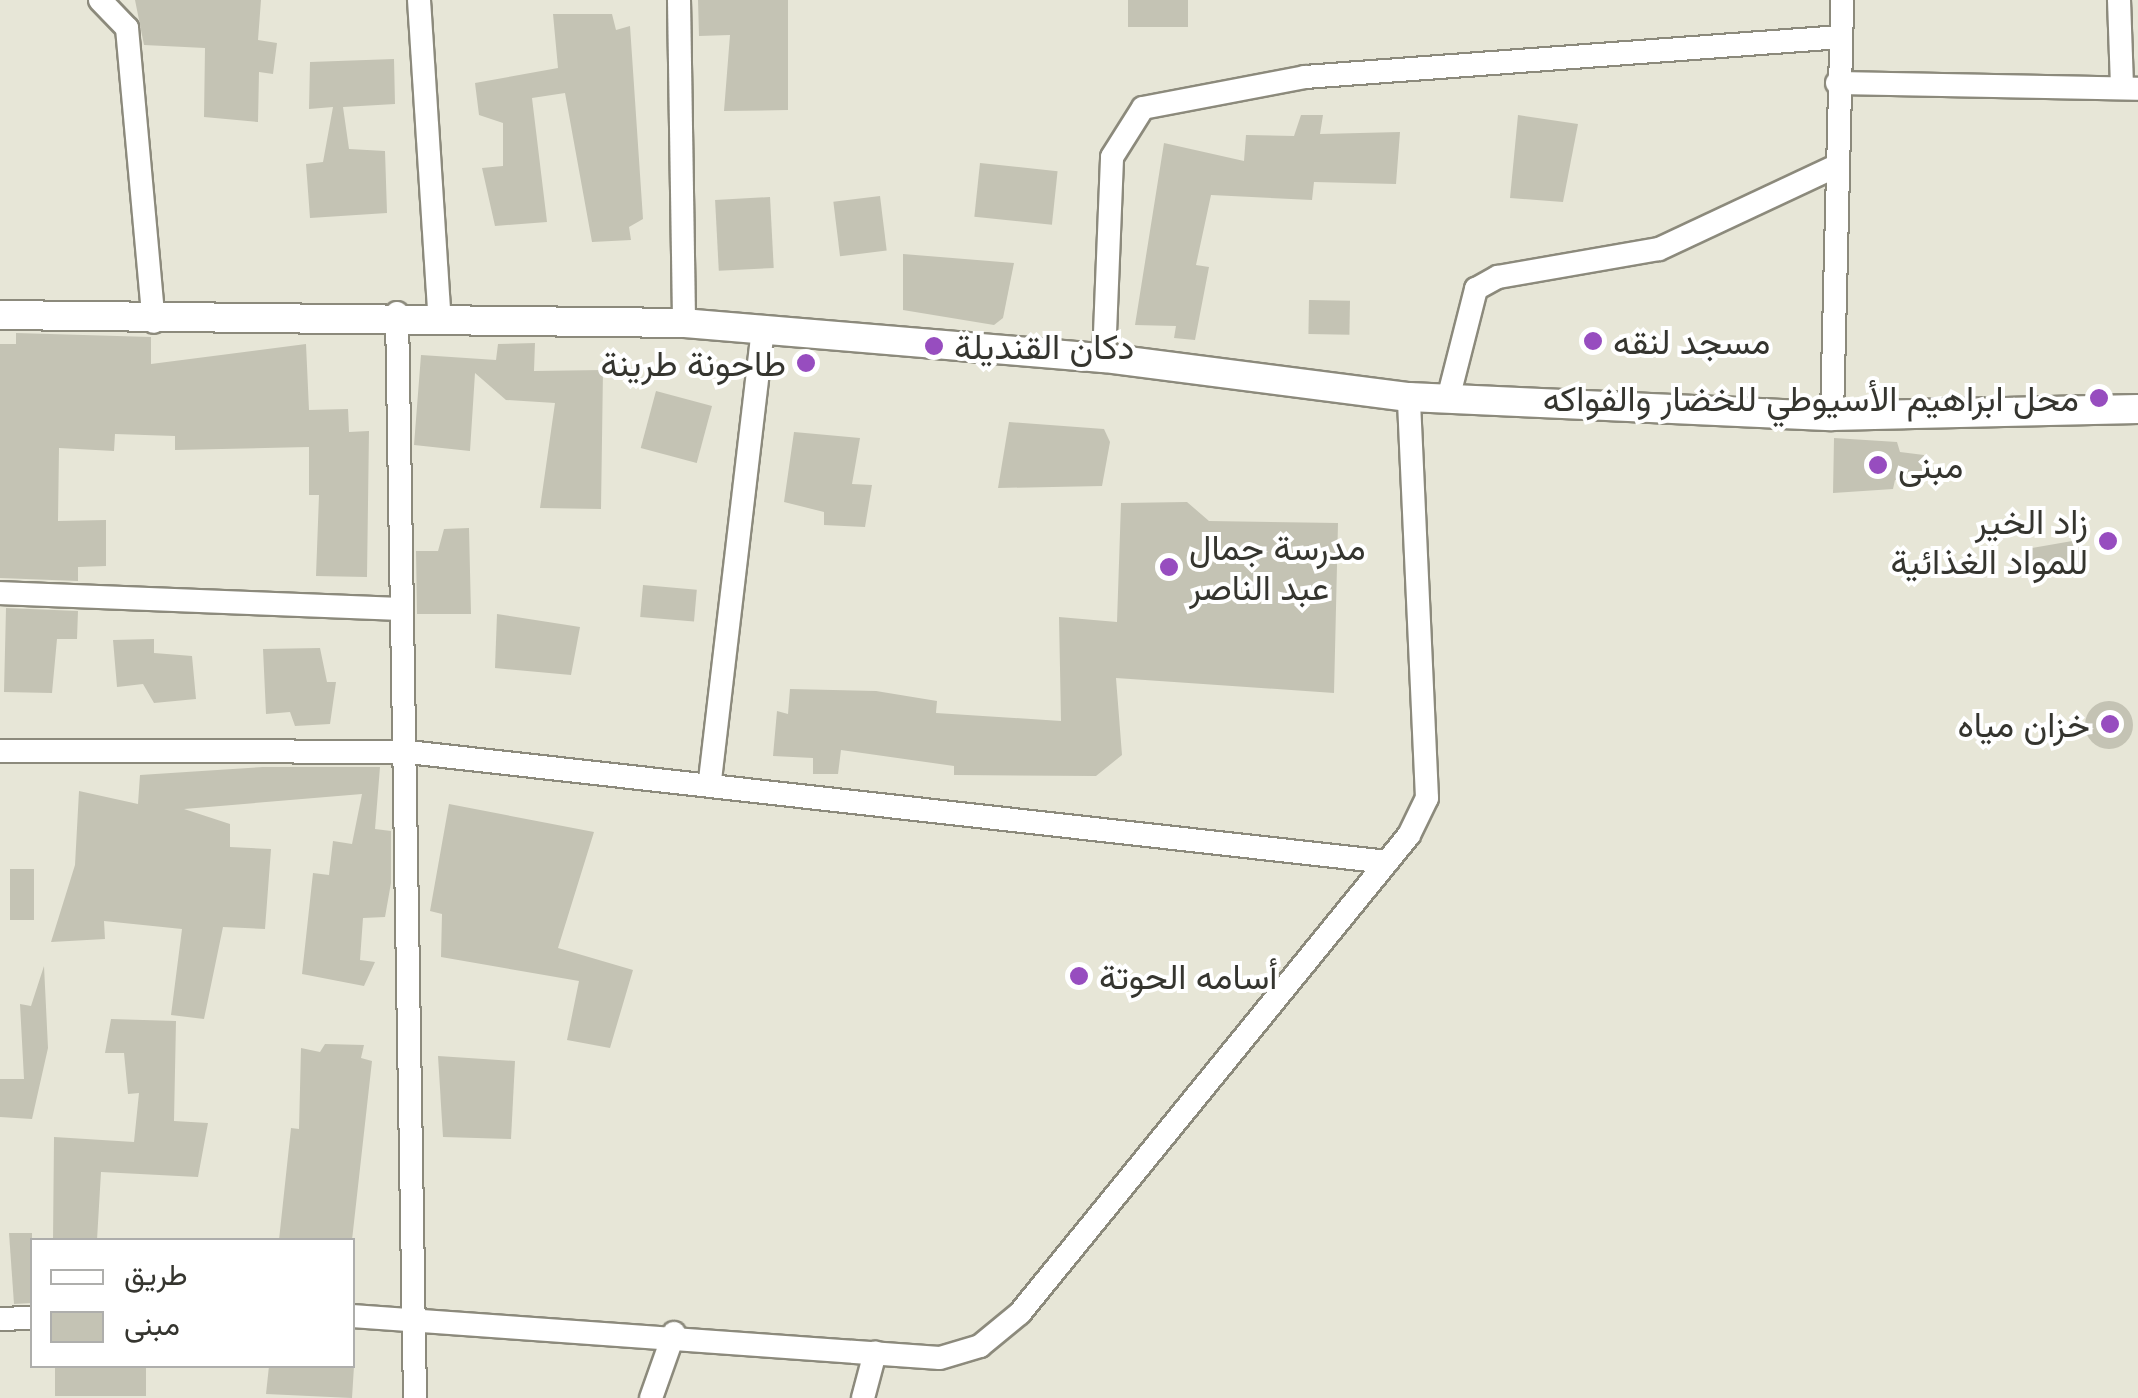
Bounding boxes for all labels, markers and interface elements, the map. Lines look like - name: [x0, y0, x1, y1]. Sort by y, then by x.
- place label: مسجد لنقه: [1613, 320, 1770, 362]
- place label: دكان القنديلة: [954, 325, 1134, 367]
- marker: مسجد لنقه: [1582, 330, 1604, 352]
- marker: دكان القنديلة: [923, 335, 945, 357]
- place label: طاحونة طرينة: [600, 342, 786, 384]
- marker: طاحونة طرينة: [795, 352, 817, 374]
- place label: محل ابراهيم الأسيوطي للخضار والفواكه: [1543, 377, 2079, 419]
- marker: محل ابراهيم الأسيوطي للخضار والفواكه: [2088, 387, 2110, 409]
- place label: مبنى: [1898, 444, 1963, 486]
- marker: مبنى: [1867, 454, 1889, 476]
- place label: زاد الخير للمواد الغذائية: [1890, 500, 2088, 582]
- place label: مدرسة جمال عبد الناصر: [1189, 526, 1366, 608]
- marker: زاد الخير للمواد الغذائية: [2097, 530, 2119, 552]
- marker: مدرسة جمال عبد الناصر: [1158, 556, 1180, 578]
- place label: خزان مياه: [1957, 703, 2090, 745]
- marker: خزان مياه: [2099, 713, 2121, 735]
- place label: أسامه الحوتة: [1099, 955, 1277, 997]
- marker: أسامه الحوتة: [1068, 965, 1090, 987]
- legend: [30, 1238, 355, 1368]
- text: طريق: [124, 1254, 188, 1293]
- text: مبنى: [124, 1304, 180, 1343]

